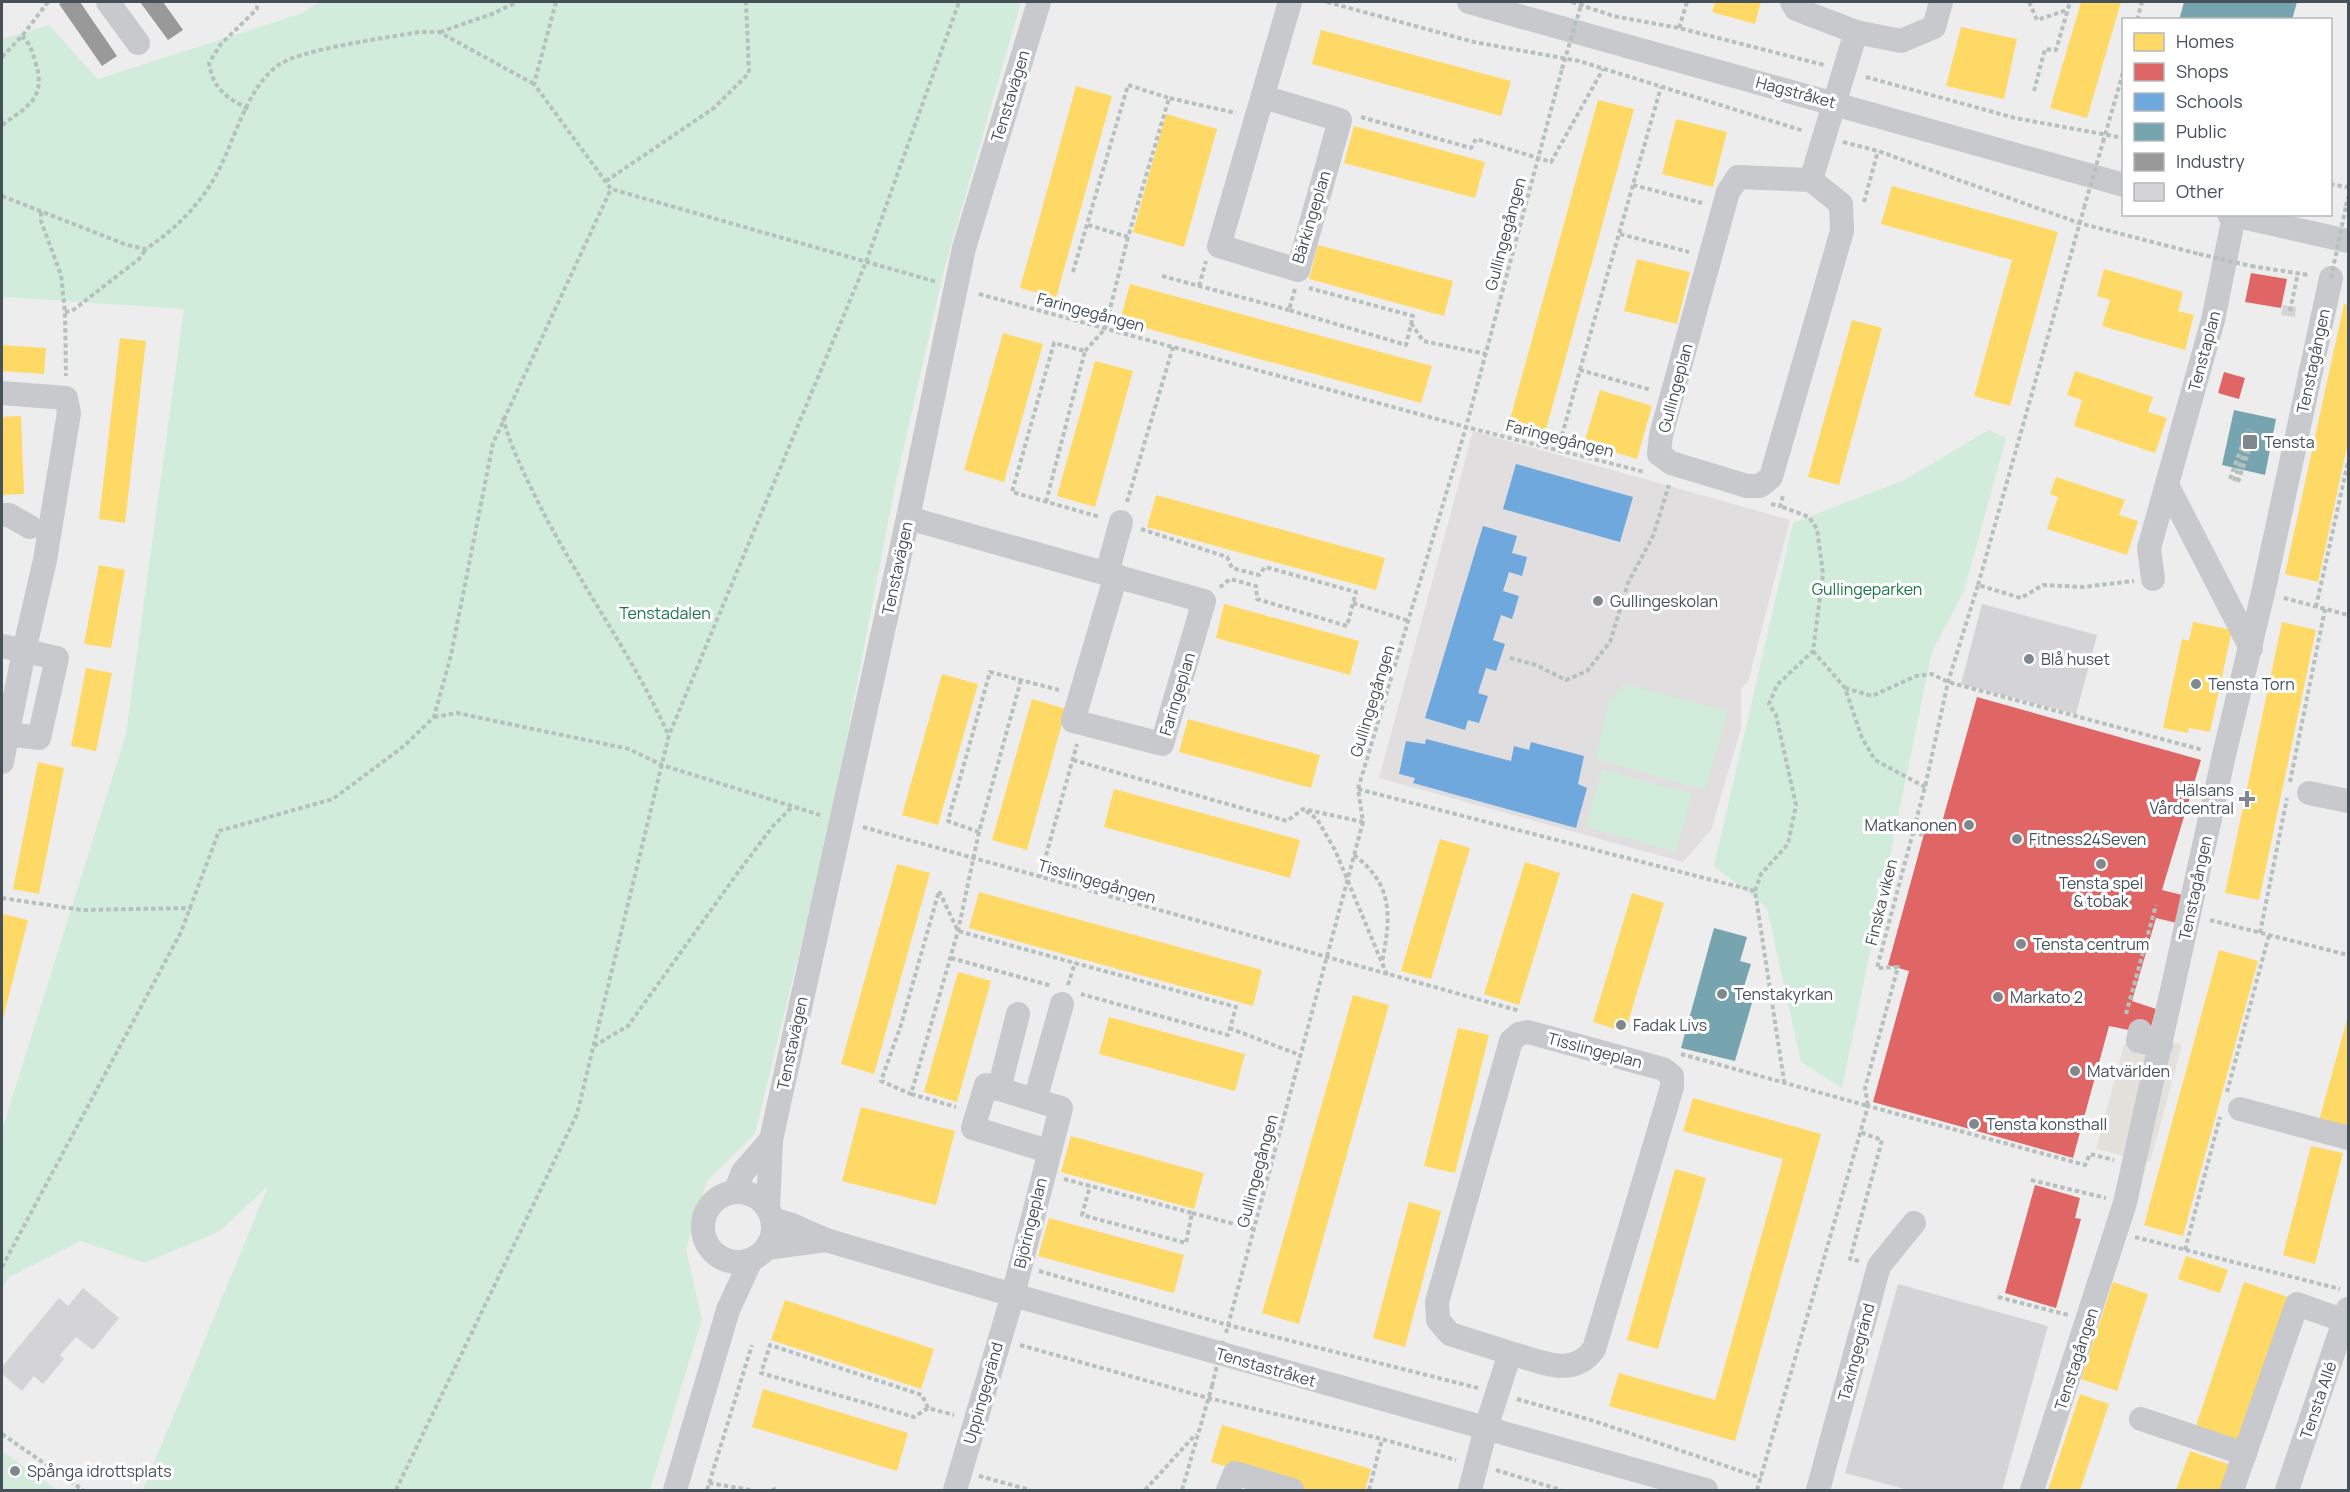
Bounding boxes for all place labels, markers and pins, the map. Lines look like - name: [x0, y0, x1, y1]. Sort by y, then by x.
- place label: Tensta: [2264, 431, 2315, 453]
- marker: Tensta: [2241, 433, 2259, 451]
- place label: Gullingeskolan: [1610, 590, 1718, 612]
- marker: Gullingeskolan: [1591, 594, 1605, 608]
- place label: Blå huset: [2041, 648, 2110, 670]
- marker: Blå huset: [2022, 652, 2036, 666]
- place label: Tensta Torn: [2208, 673, 2295, 695]
- marker: Tensta Torn: [2189, 677, 2203, 691]
- place label: Hälsans Vårdcentral: [2149, 779, 2234, 819]
- marker: Hälsans Vårdcentral: [2238, 790, 2256, 808]
- place label: Matkanonen: [1864, 814, 1957, 836]
- marker: Matkanonen: [1962, 818, 1976, 832]
- place label: Fitness24Seven: [2029, 828, 2146, 850]
- marker: Fitness24Seven: [2010, 832, 2024, 846]
- marker: Tensta spel & tobak: [2094, 857, 2108, 871]
- place label: Tensta spel & tobak: [2059, 872, 2143, 912]
- place label: Tensta centrum: [2033, 933, 2149, 955]
- marker: Tensta centrum: [2014, 937, 2028, 951]
- place label: Tenstakyrkan: [1734, 983, 1833, 1005]
- place label: Markato 2: [2010, 986, 2083, 1008]
- marker: Tenstakyrkan: [1715, 987, 1729, 1001]
- marker: Markato 2: [1991, 990, 2005, 1004]
- place label: Fadak Livs: [1633, 1014, 1707, 1036]
- marker: Fadak Livs: [1614, 1018, 1628, 1032]
- place label: Matvärlden: [2087, 1060, 2170, 1082]
- marker: Matvärlden: [2068, 1064, 2082, 1078]
- place label: Tensta konsthall: [1986, 1113, 2107, 1135]
- marker: Tensta konsthall: [1967, 1117, 1981, 1131]
- place label: Spånga idrottsplats: [27, 1460, 172, 1482]
- marker: Spånga idrottsplats: [8, 1464, 22, 1478]

